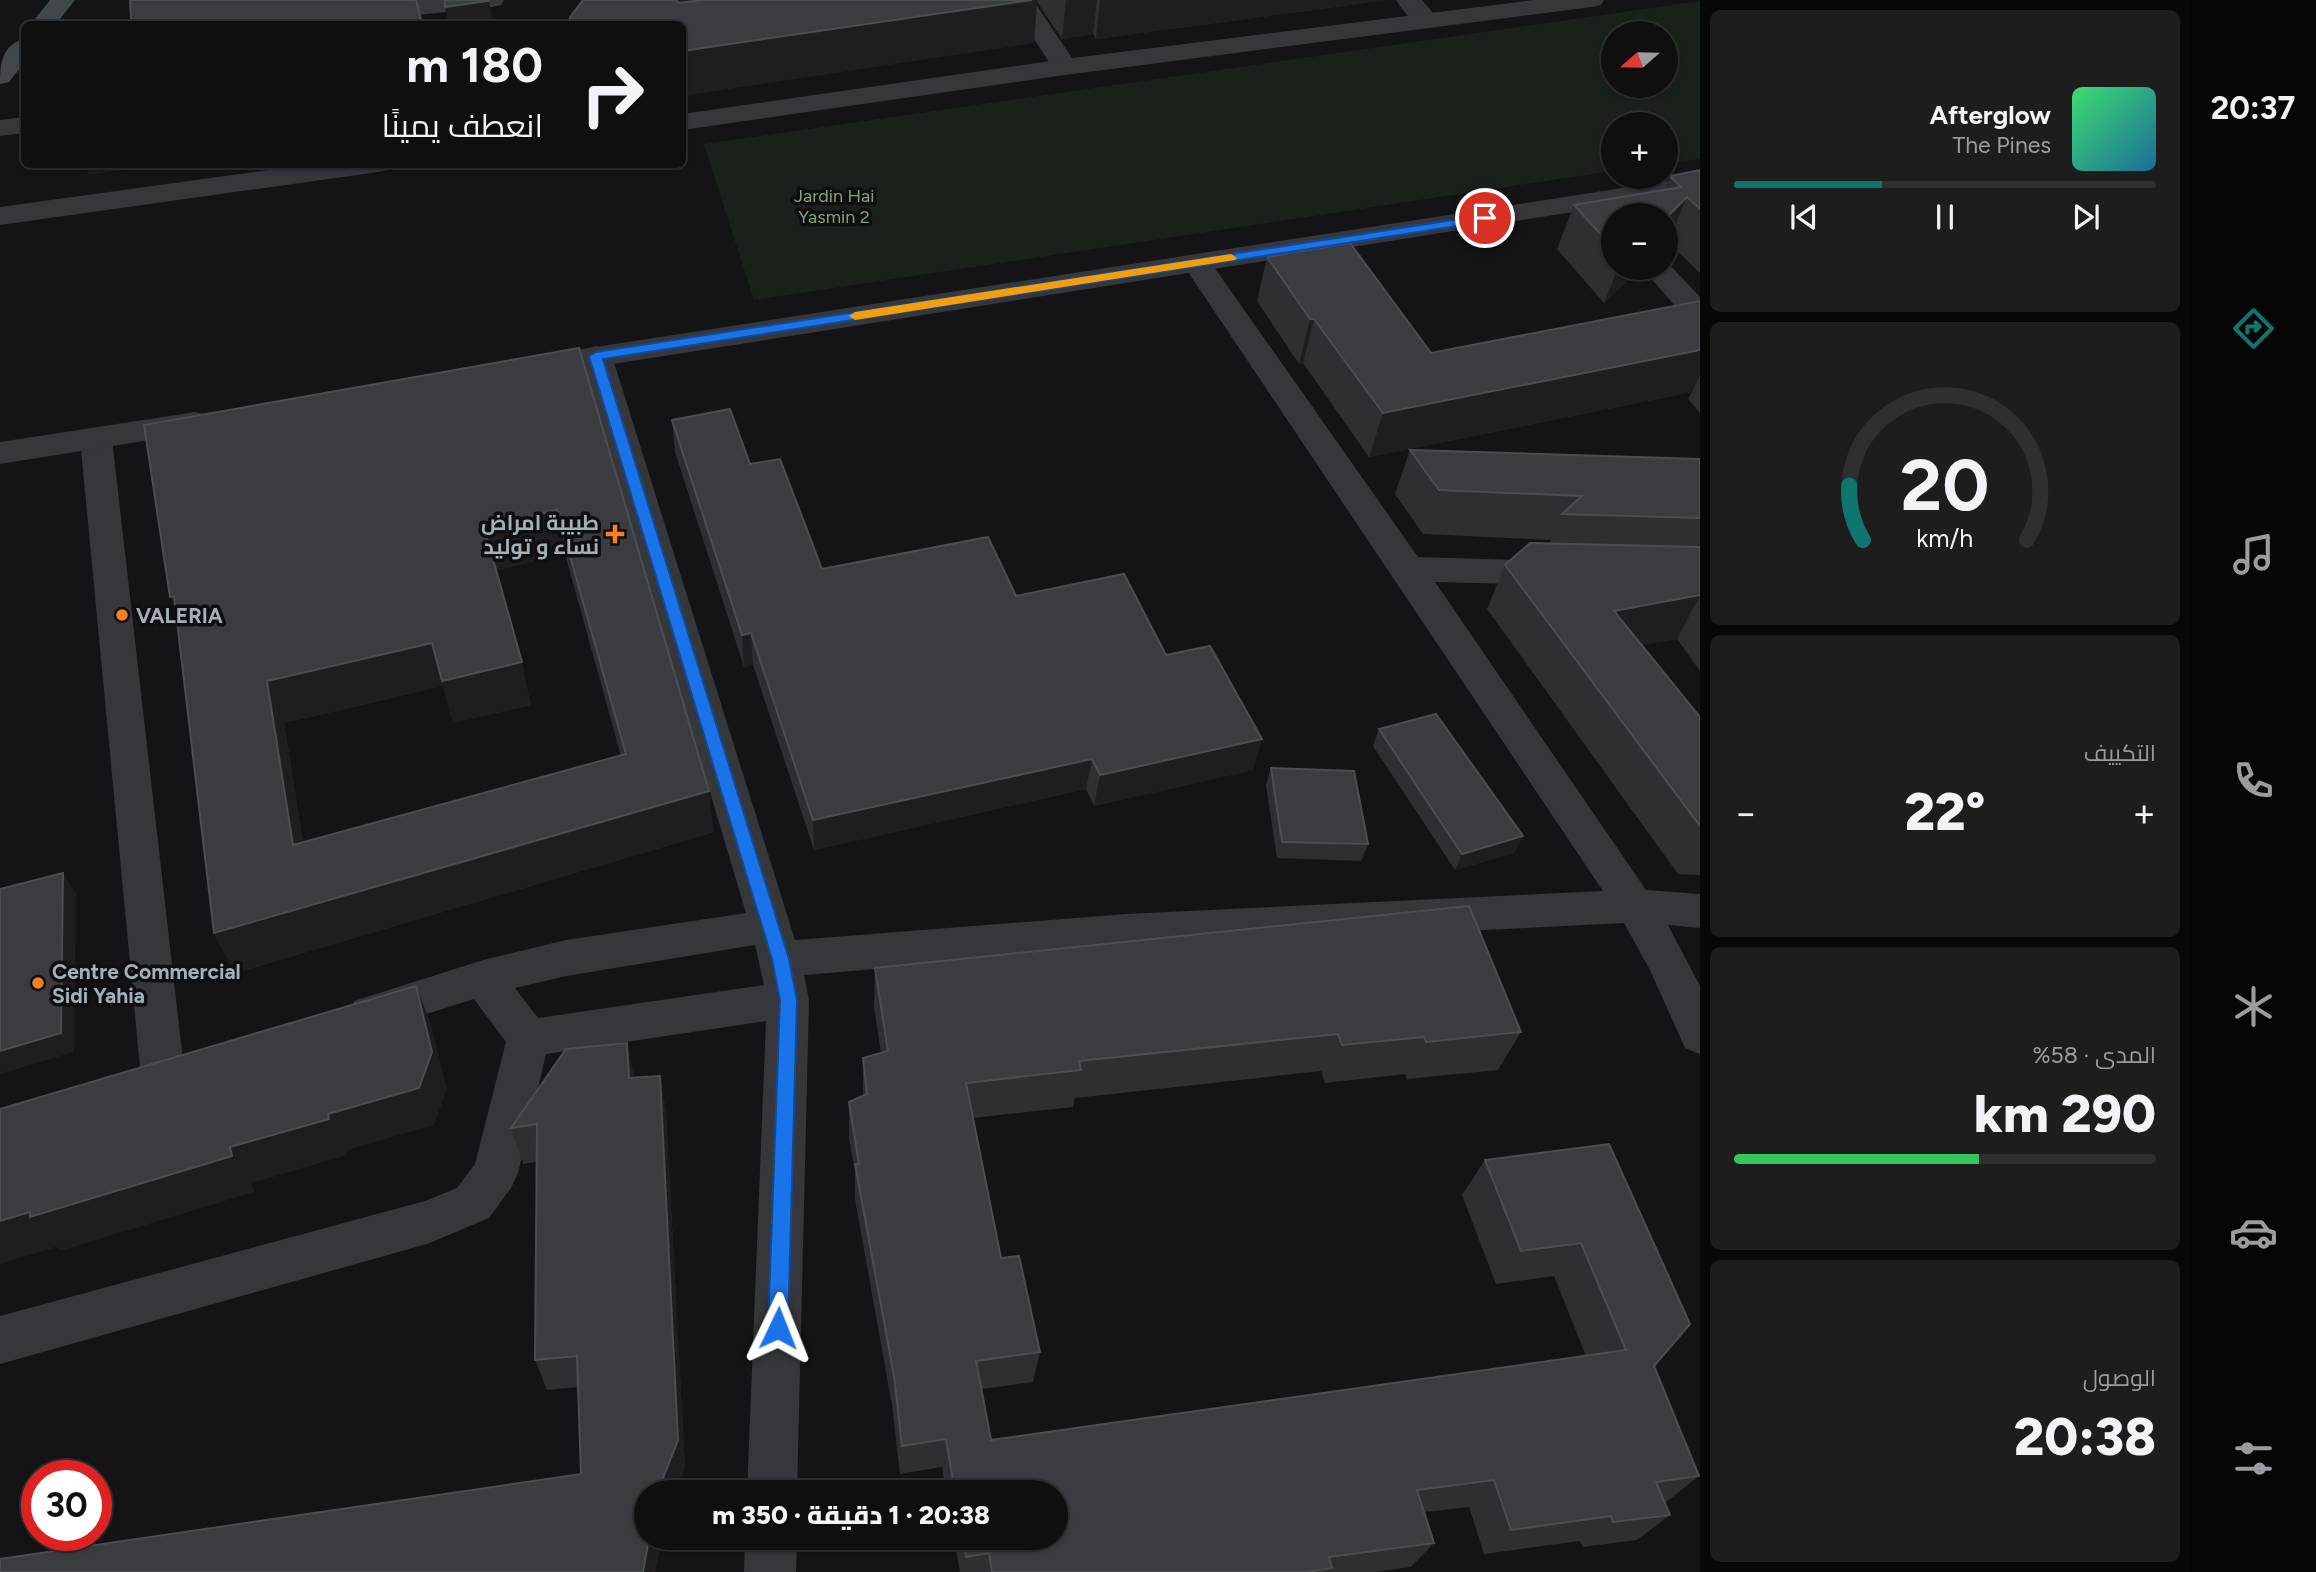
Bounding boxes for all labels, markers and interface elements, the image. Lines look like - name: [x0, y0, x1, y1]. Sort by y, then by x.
- north arrow: [1601, 21, 1678, 98]
- map controls: [1601, 21, 1678, 280]
- text: 180 m: [406, 35, 543, 94]
- icon: right: [567, 49, 658, 140]
- text: 20:37: [2211, 89, 2295, 127]
- text: Afterglow: [1929, 99, 2051, 131]
- text: انعطف يمينًا: [381, 107, 543, 145]
- button: +: [1601, 112, 1678, 189]
- text: The Pines: [1952, 131, 2051, 159]
- park label: Jardin Hai Yasmin 2: [794, 185, 874, 228]
- pin: [1455, 188, 1515, 248]
- icon: previous: [1785, 198, 1823, 236]
- icon: pause: [1926, 198, 1964, 236]
- icon: next: [2067, 198, 2105, 236]
- icon: arrive: [1466, 199, 1504, 237]
- button: −: [1601, 203, 1678, 280]
- icon: directions: [2229, 304, 2278, 353]
- text: 20: [1900, 441, 1990, 528]
- place label: طبيبة امراض نساء و توليد: [481, 510, 599, 560]
- text: km/h: [1916, 522, 1974, 552]
- marker: طبيبة امراض نساء و توليد: [605, 524, 625, 544]
- icon: music: [2229, 530, 2278, 579]
- place label: VALERIA: [136, 603, 223, 628]
- marker: VALERIA: [114, 607, 130, 623]
- text: التكييف: [2084, 739, 2156, 767]
- icon: phone: [2229, 756, 2278, 805]
- text: 22°: [1904, 781, 1986, 843]
- text: −: [1734, 790, 1758, 836]
- text: +: [2132, 790, 2156, 836]
- place label: Centre Commercial Sidi Yahia: [52, 959, 241, 1008]
- marker: Centre Commercial Sidi Yahia: [30, 975, 46, 991]
- icon: climate: [2229, 982, 2278, 1031]
- text: المدى · 58%: [2032, 1041, 2156, 1069]
- text: 290 km: [1974, 1083, 2156, 1145]
- icon: car: [2229, 1208, 2278, 1257]
- position arrow: [741, 1291, 815, 1365]
- text: الوصول: [2083, 1364, 2156, 1392]
- text: 20:38: [2014, 1406, 2156, 1468]
- icon: filters: [2229, 1434, 2278, 1483]
- speed limit sign: 30: [21, 1460, 112, 1551]
- text: 20:38 · 1 دقيقة · 350 m: [712, 1499, 990, 1531]

